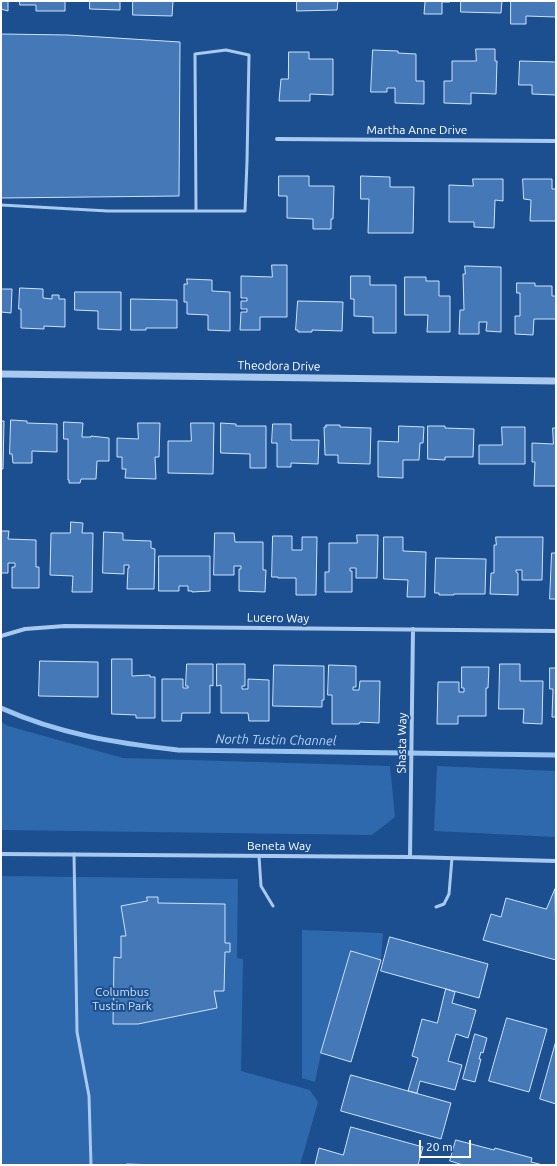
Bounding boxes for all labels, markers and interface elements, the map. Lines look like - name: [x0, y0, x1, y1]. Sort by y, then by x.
- street label: Martha Anne Drive: [367, 123, 467, 137]
- street label: Theodora Drive: [237, 358, 321, 374]
- street label: Lucero Way: [247, 610, 309, 626]
- street label: Shasta Way: [394, 712, 410, 774]
- water label: North Tustin Channel: [215, 731, 337, 749]
- street label: Beneta Way: [247, 839, 311, 853]
- park label: Columbus Tustin Park: [92, 985, 152, 1013]
- scale bar: [421, 1132, 473, 1158]
- text: 20 m: [426, 1140, 453, 1153]

